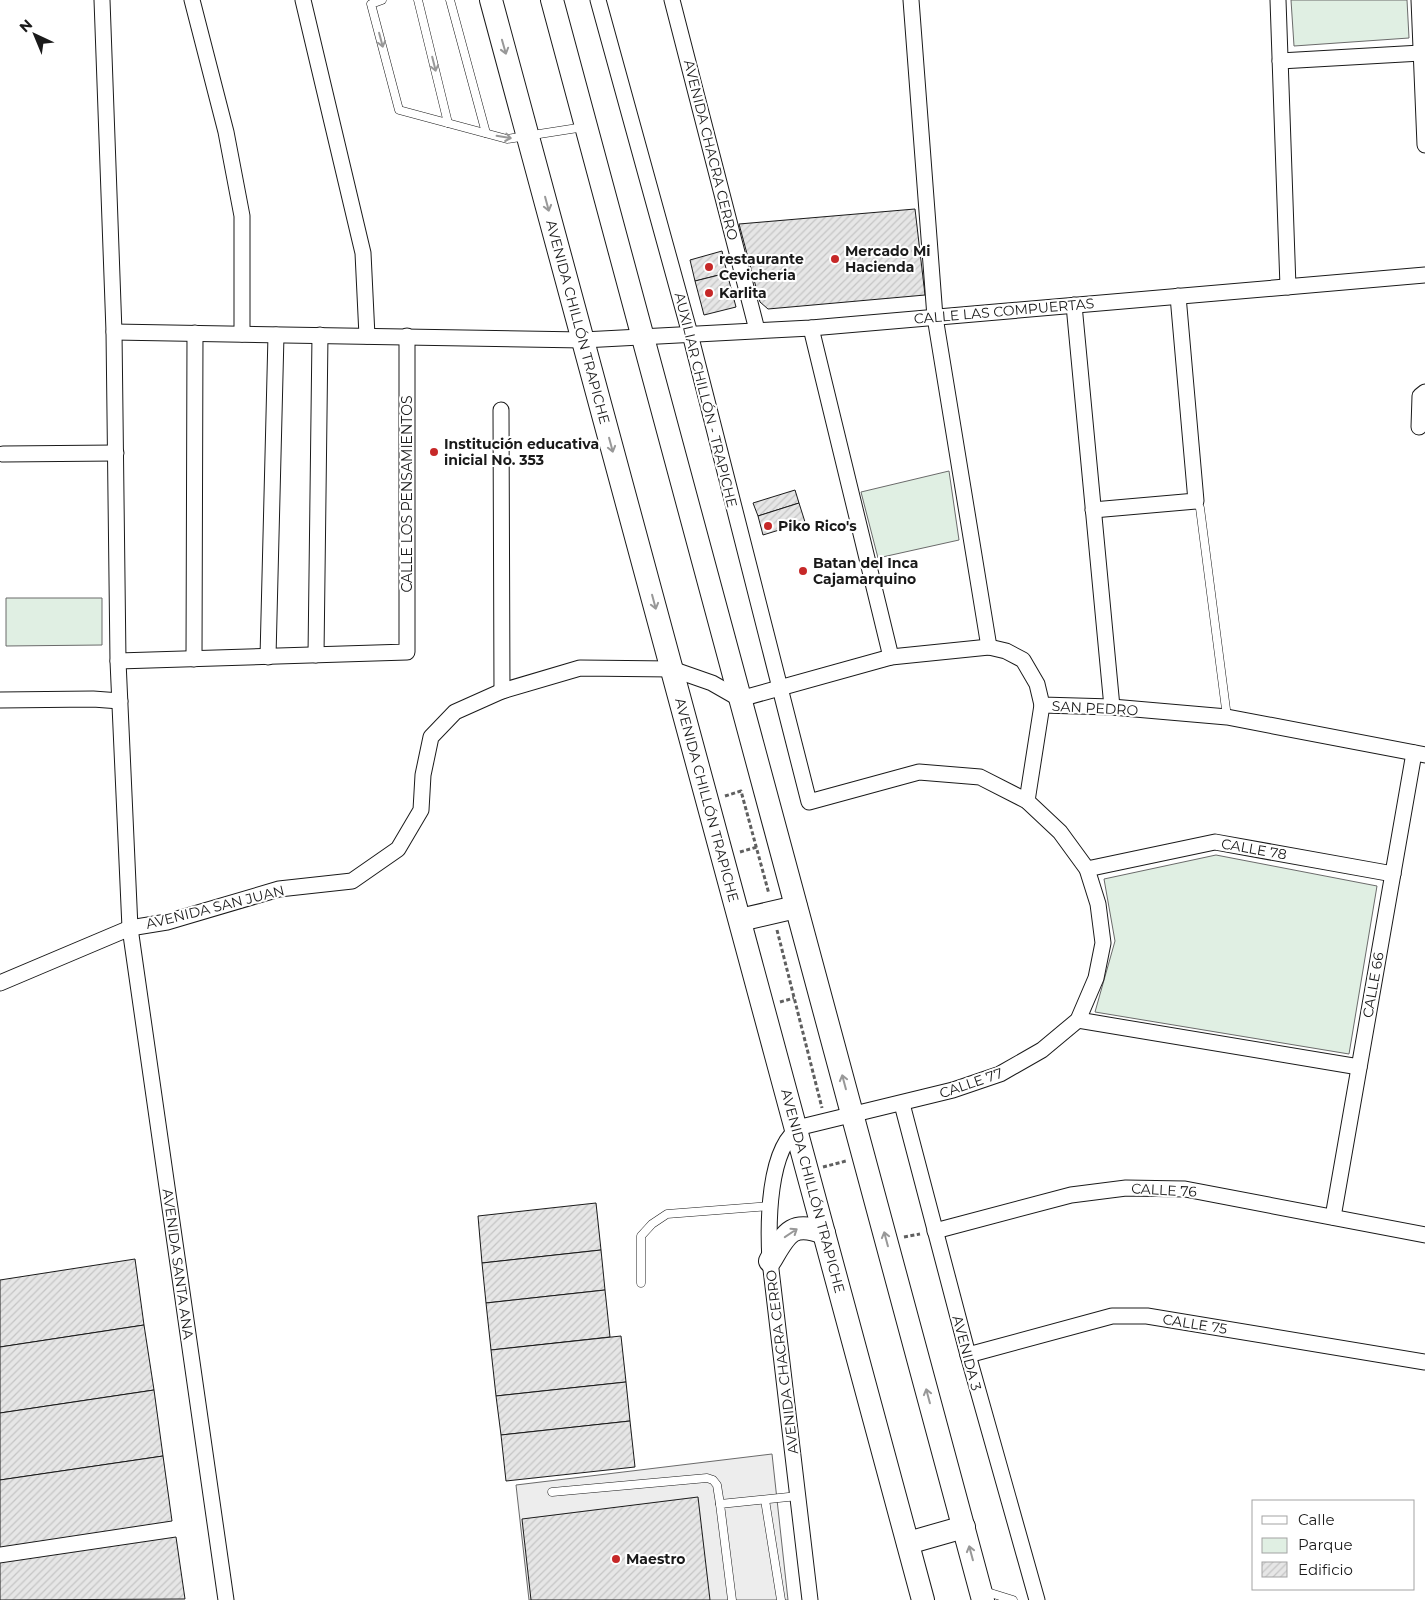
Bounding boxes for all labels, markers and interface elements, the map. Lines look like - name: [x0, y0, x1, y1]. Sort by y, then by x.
- north arrow: [10, 10, 60, 60]
- text: N: [16, 15, 36, 36]
- one-way arrow: [377, 32, 386, 48]
- one-way arrow: [499, 39, 509, 55]
- one-way arrow: [430, 56, 439, 72]
- street label: AVENIDA CHACRA CERRO: [680, 58, 742, 242]
- one-way arrow: [495, 132, 511, 142]
- one-way arrow: [543, 195, 552, 211]
- street label: AVENIDA CHILLÓN TRAPICHE: [542, 218, 614, 426]
- place label: Mercado Mi Hacienda: [845, 242, 931, 276]
- place label: restaurante Cevicheria: [719, 250, 804, 284]
- marker: Mercado Mi Hacienda: [829, 253, 841, 265]
- marker: restaurante Cevicheria: [703, 261, 715, 273]
- place label: Karlita: [719, 284, 767, 302]
- marker: Karlita: [703, 287, 715, 299]
- street label: AUXILIAR CHILLÓN - TRAPICHE: [671, 291, 741, 509]
- street label: CALLE LAS COMPUERTAS: [913, 294, 1095, 328]
- street label: CALLE LOS PENSAMIENTOS: [398, 395, 416, 593]
- place label: Institución educativa inicial No. 353: [444, 435, 599, 469]
- one-way arrow: [607, 437, 617, 453]
- marker: Institución educativa inicial No. 353: [428, 446, 440, 458]
- place label: Piko Rico's: [778, 517, 857, 535]
- marker: Piko Rico's: [762, 520, 774, 532]
- place label: Batan del Inca Cajamarquino: [813, 554, 918, 588]
- marker: Batan del Inca Cajamarquino: [797, 565, 809, 577]
- one-way arrow: [649, 594, 659, 610]
- street label: AVENIDA CHILLÓN TRAPICHE: [671, 696, 743, 904]
- street label: SAN PEDRO: [1051, 697, 1139, 719]
- street label: CALLE 78: [1220, 834, 1288, 864]
- street label: AVENIDA SAN JUAN: [144, 881, 286, 933]
- street label: CALLE 66: [1358, 950, 1388, 1019]
- street label: CALLE 77: [937, 1064, 1005, 1102]
- one-way arrow: [839, 1075, 848, 1091]
- street label: AVENIDA CHILLÓN TRAPICHE: [777, 1087, 849, 1295]
- street label: CALLE 76: [1131, 1179, 1198, 1201]
- street label: AVENIDA SANTA ANA: [159, 1188, 198, 1341]
- one-way arrow: [784, 1227, 798, 1238]
- one-way arrow: [881, 1232, 890, 1248]
- street label: AVENIDA CHACRA CERRO: [762, 1269, 802, 1455]
- street label: CALLE 75: [1161, 1310, 1229, 1338]
- street label: AVENIDA 3: [948, 1313, 986, 1393]
- one-way arrow: [923, 1388, 933, 1404]
- legend: [1252, 1500, 1415, 1590]
- text: Calle: [1298, 1510, 1335, 1529]
- text: Parque: [1298, 1535, 1353, 1554]
- one-way arrow: [965, 1545, 975, 1561]
- place label: Maestro: [626, 1550, 686, 1568]
- marker: Maestro: [610, 1553, 622, 1565]
- text: Edificio: [1298, 1560, 1353, 1579]

